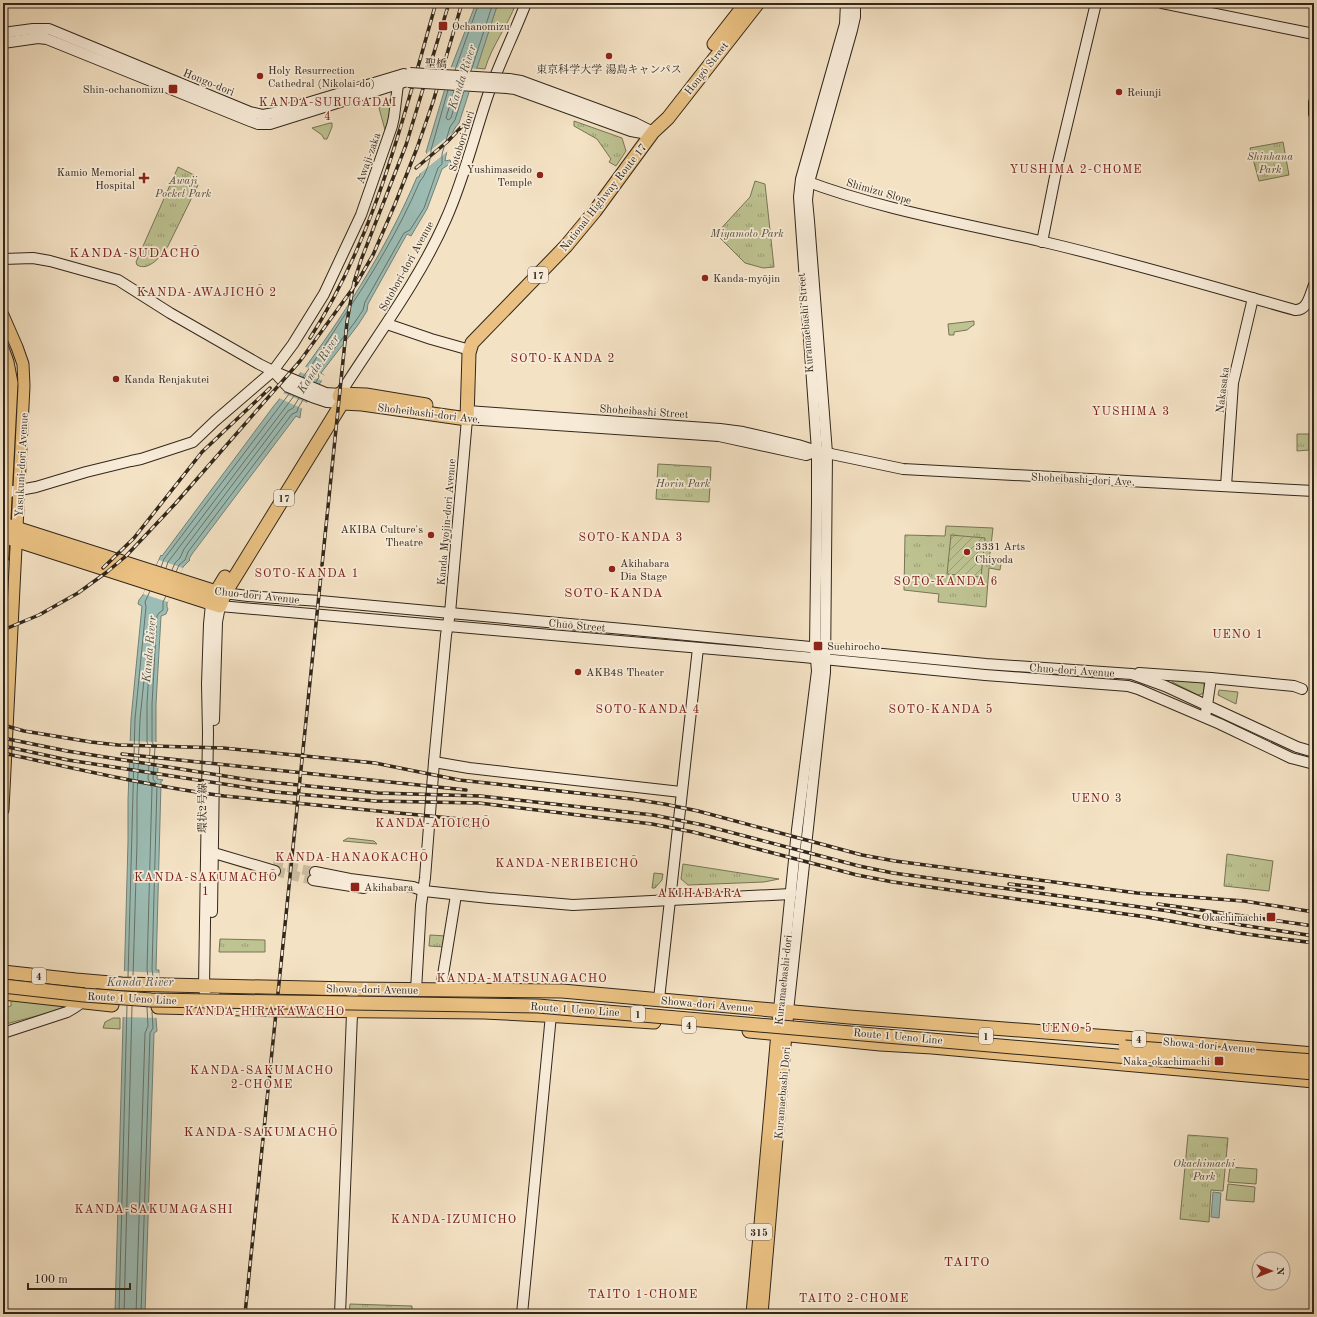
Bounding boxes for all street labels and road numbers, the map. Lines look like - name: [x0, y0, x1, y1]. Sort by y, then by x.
- street label: Hongō Street: [683, 40, 731, 97]
- street label: 聖橋: [425, 56, 447, 71]
- street label: Hongo-dori: [181, 68, 236, 99]
- street label: Sotobori-dori: [448, 110, 477, 173]
- street label: Awaji-zaka: [356, 131, 383, 185]
- street label: National Highway Route 17: [559, 142, 650, 254]
- street label: Shimizu Slope: [845, 178, 912, 207]
- street label: Sotobori-dori Avenue: [378, 220, 437, 314]
- road number: 17: [528, 267, 548, 283]
- street label: Kuramaebashi Street: [797, 272, 816, 373]
- street label: Nakasaka: [1215, 366, 1232, 414]
- street label: Shoheibashi-dori Ave.: [377, 403, 481, 426]
- street label: Shoheibashi Street: [599, 404, 689, 421]
- street label: Yasukuni-dori Avenue: [14, 413, 31, 518]
- street label: Kanda Myojin-dori Avenue: [436, 458, 459, 586]
- street label: Shoheibashi-dori Ave.: [1031, 472, 1135, 489]
- road number: 17: [274, 490, 294, 506]
- street label: Chuo-dori Avenue: [214, 587, 300, 606]
- street label: Chūō Street: [548, 619, 606, 634]
- street label: Chuo-dori Avenue: [1029, 663, 1115, 680]
- street label: 環状2号線: [196, 783, 209, 833]
- street label: Kuramaebashi-dori: [774, 934, 795, 1026]
- road number: 4: [32, 968, 46, 984]
- street label: Showa-dori Avenue: [326, 984, 418, 997]
- street label: Route 1 Ueno Line: [87, 992, 177, 1007]
- street label: Showa-dori Avenue: [660, 996, 753, 1015]
- street label: Route 1 Ueno Line: [530, 1002, 620, 1019]
- road number: 1: [631, 1006, 645, 1022]
- road number: 4: [682, 1017, 696, 1033]
- street label: Route 1 Ueno Line: [853, 1028, 943, 1047]
- road number: 1: [979, 1028, 993, 1044]
- road number: 4: [1132, 1031, 1146, 1047]
- street label: Showa-dori Avenue: [1162, 1037, 1255, 1056]
- street label: Kuramaebashi Dori: [774, 1046, 793, 1140]
- road number: 315: [746, 1224, 772, 1240]

